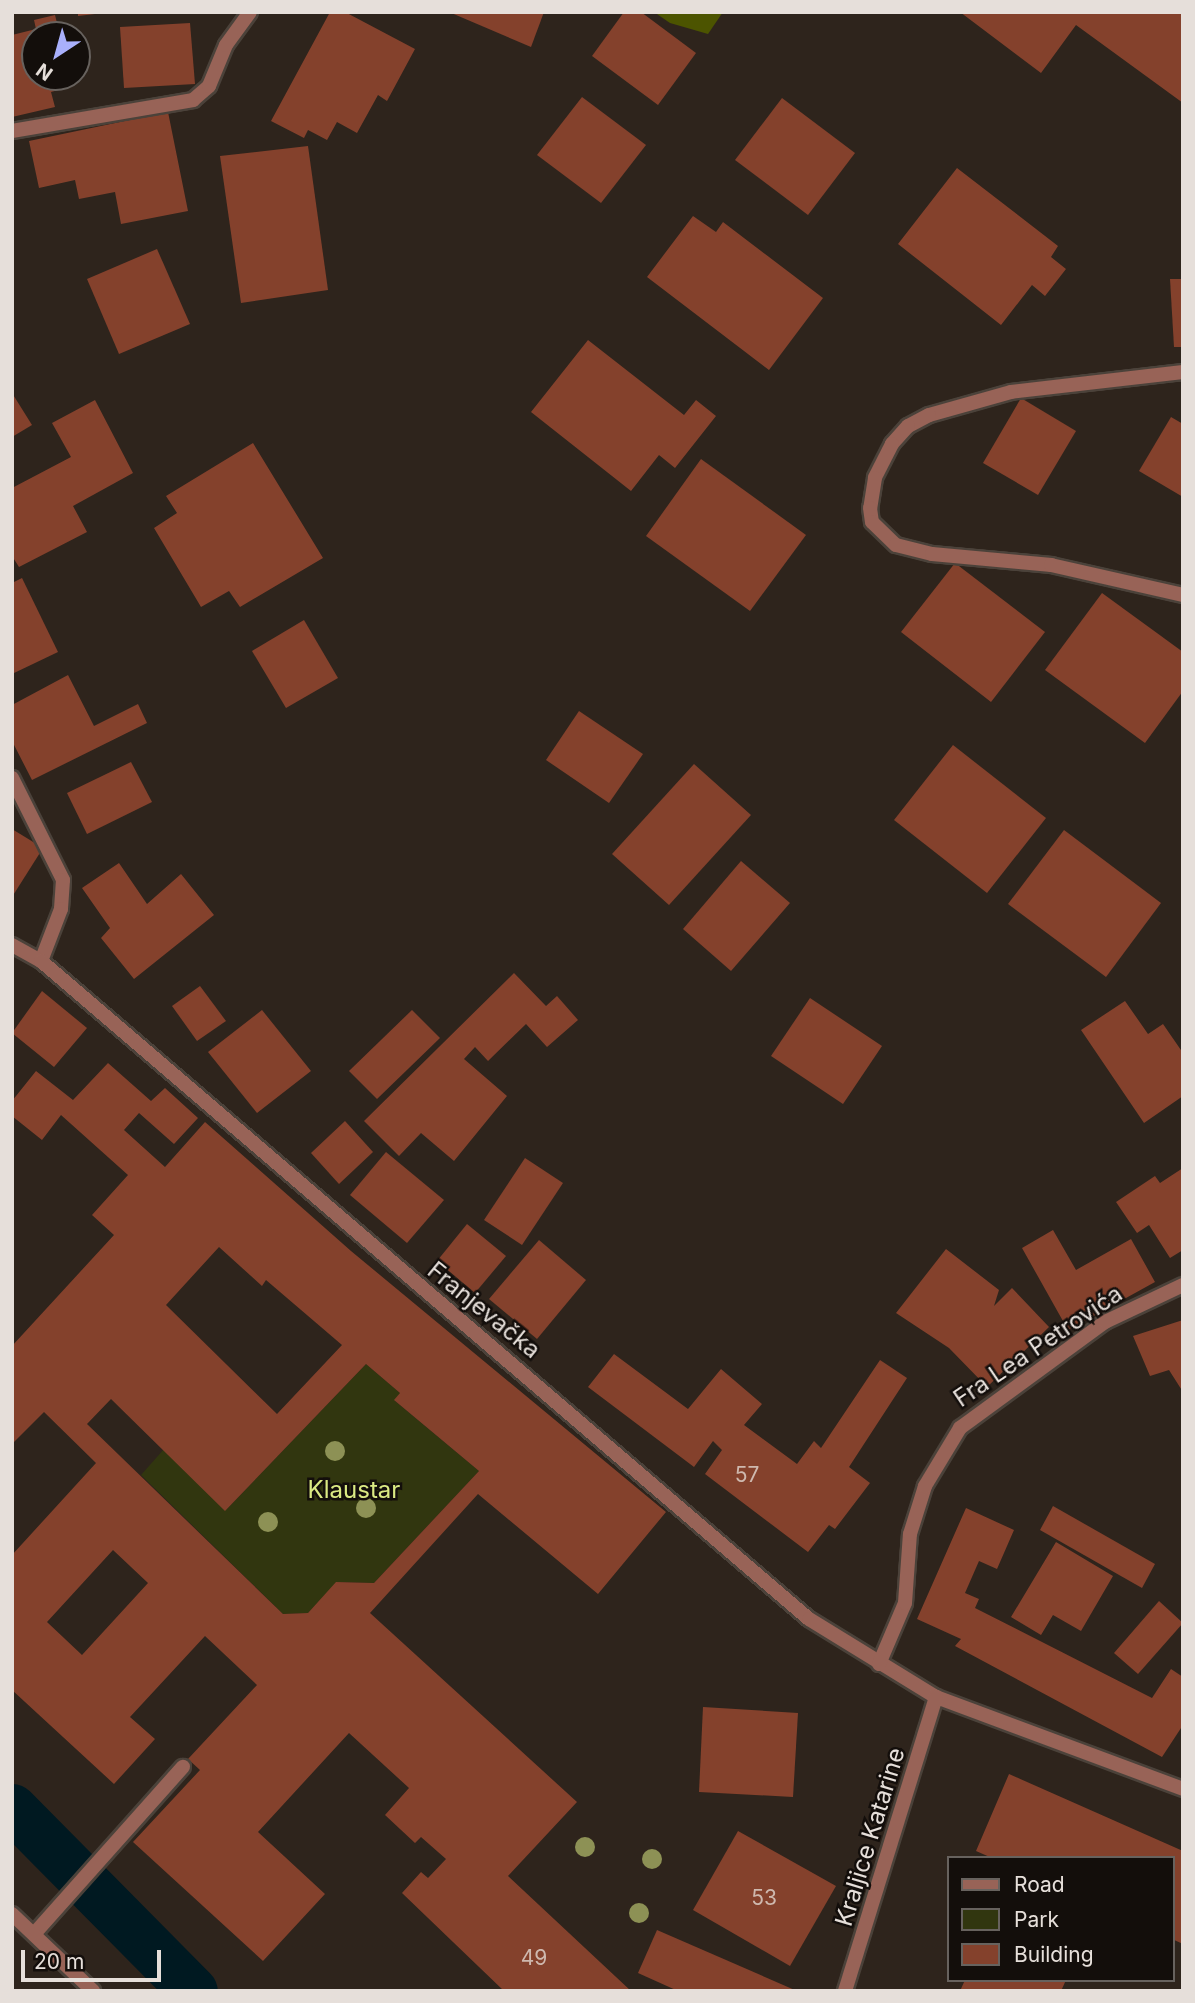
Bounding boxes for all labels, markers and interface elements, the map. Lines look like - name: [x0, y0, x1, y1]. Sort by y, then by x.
- north arrow: [21, 21, 91, 91]
- text: N: [32, 58, 57, 85]
- street label: Franjevačka: [422, 1256, 546, 1364]
- street label: Fra Lea Petrovića: [948, 1279, 1128, 1413]
- house number: 57: [735, 1462, 759, 1488]
- park label: Klaustar: [308, 1476, 400, 1504]
- street label: Kraljice Katarine: [829, 1744, 911, 1930]
- legend: [946, 1856, 1174, 1982]
- text: Road: [1014, 1872, 1065, 1897]
- house number: 53: [751, 1885, 777, 1911]
- text: Park: [1014, 1907, 1059, 1932]
- scale bar: [24, 1937, 164, 1981]
- text: Building: [1014, 1942, 1094, 1967]
- house number: 49: [521, 1945, 547, 1971]
- text: 20 m: [34, 1949, 84, 1974]

